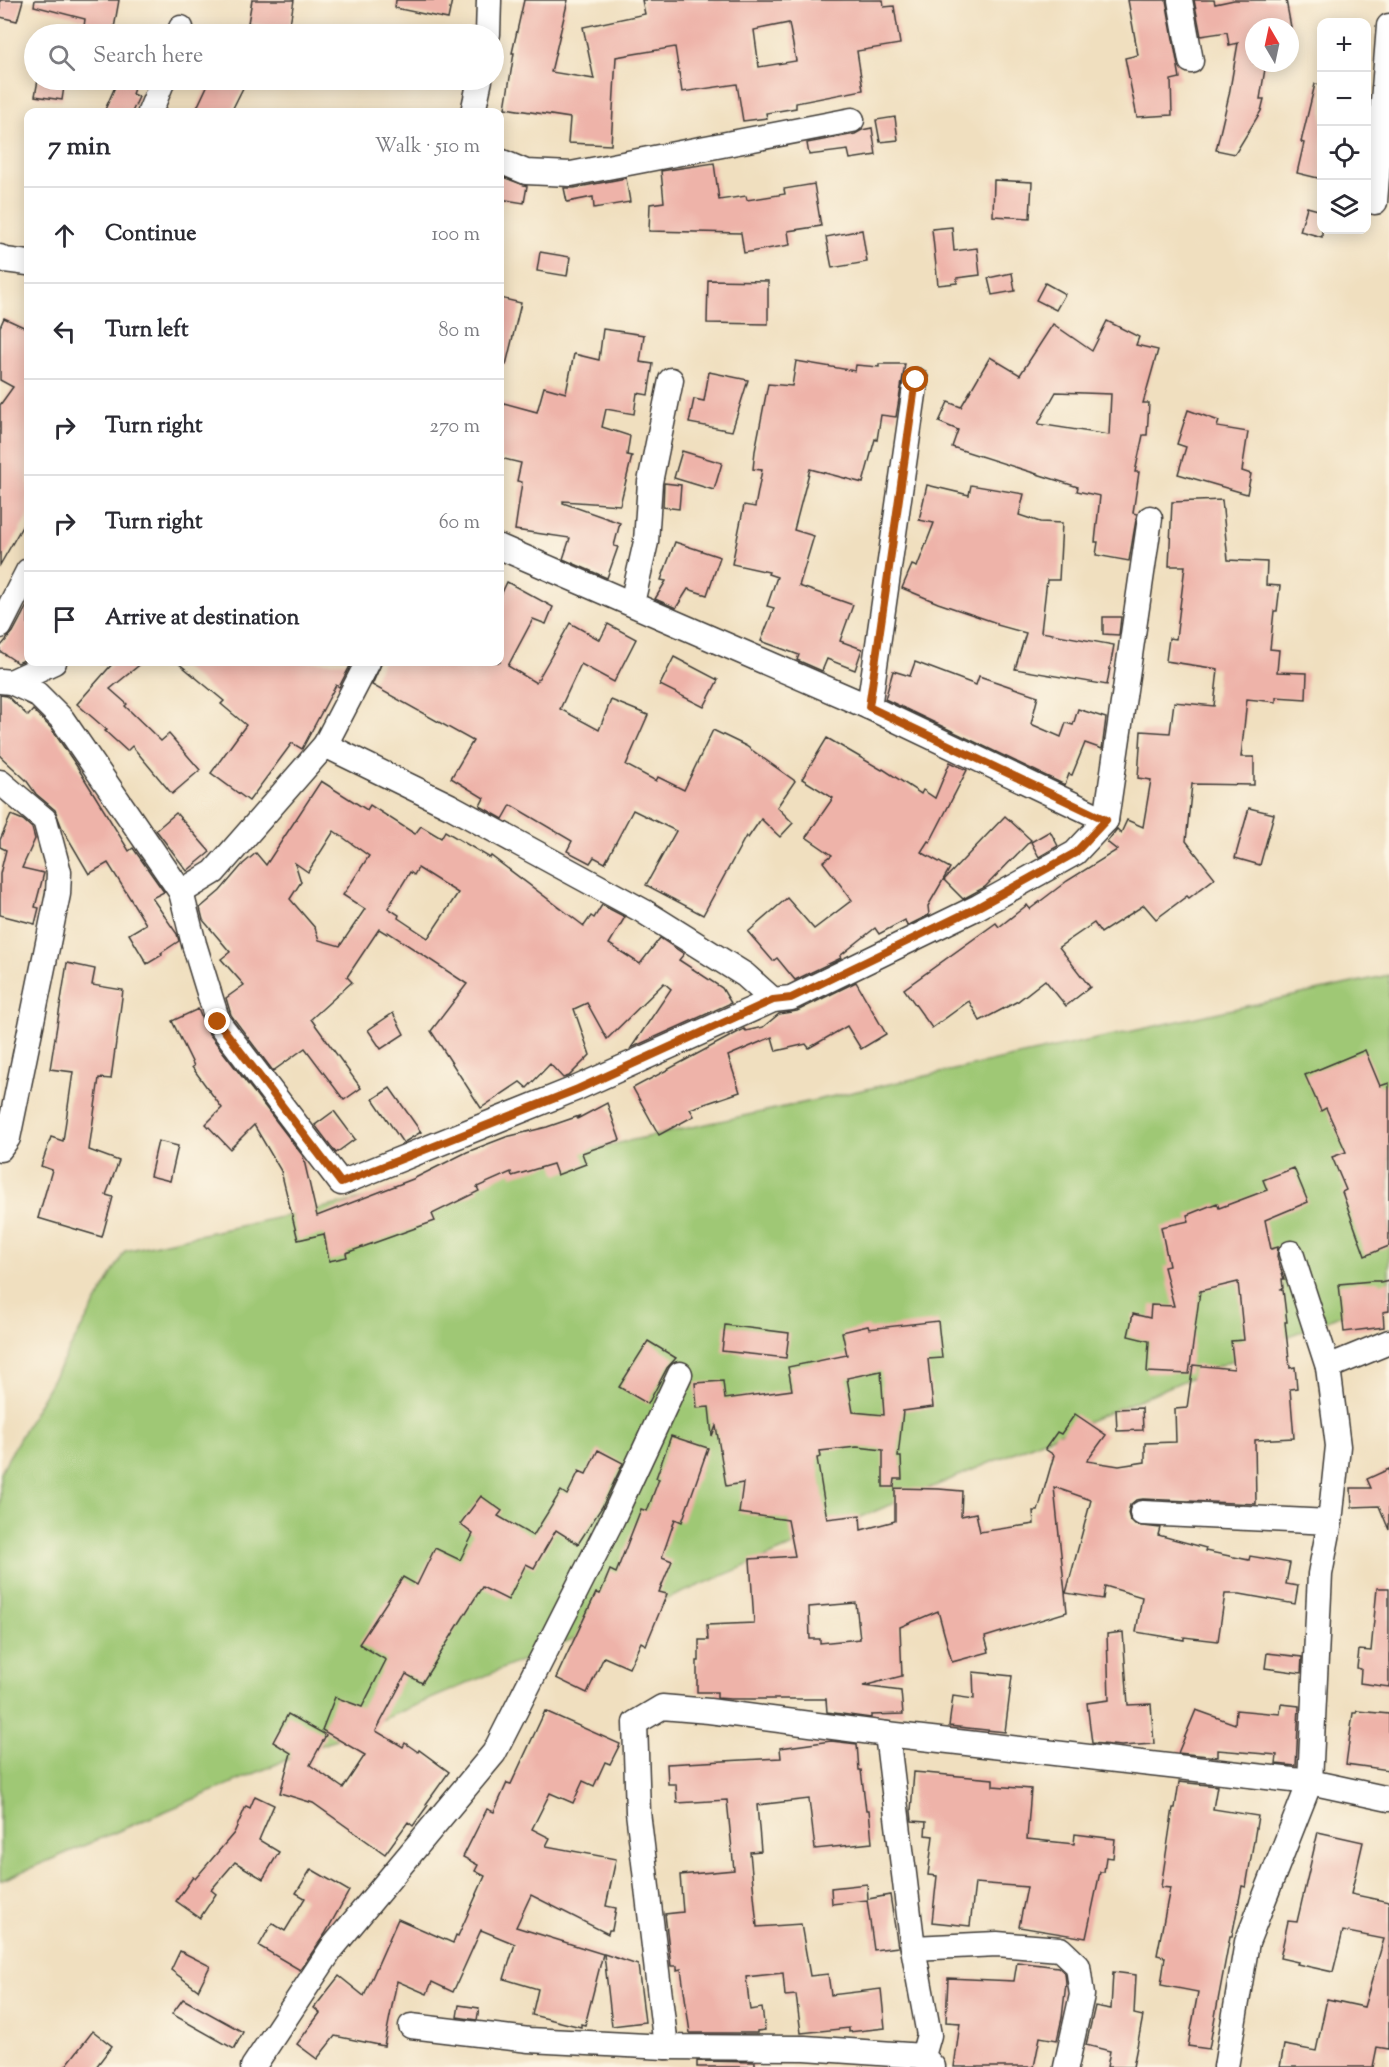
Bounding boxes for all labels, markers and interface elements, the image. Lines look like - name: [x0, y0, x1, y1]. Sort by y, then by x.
- north arrow: [1245, 18, 1299, 72]
- map controls: [1317, 18, 1371, 234]
- button: +: [1317, 18, 1371, 72]
- search box: [24, 24, 504, 90]
- icon: search: [45, 41, 78, 74]
- text: Search here: [93, 41, 203, 73]
- button: −: [1317, 72, 1371, 126]
- button: locate: [1317, 126, 1371, 180]
- text: 7 min: [48, 129, 111, 166]
- text: Walk · 510 m: [375, 133, 480, 162]
- button: layers: [1317, 180, 1371, 234]
- icon: ahead: [48, 219, 81, 252]
- text: Continue: [105, 219, 196, 251]
- text: 100 m: [431, 221, 480, 250]
- icon: left: [48, 315, 81, 348]
- text: Turn left: [105, 315, 188, 347]
- text: 80 m: [439, 317, 480, 346]
- route start: [902, 366, 928, 392]
- icon: right: [48, 411, 81, 444]
- text: Turn right: [105, 411, 202, 443]
- text: 270 m: [430, 413, 480, 442]
- icon: right: [48, 507, 81, 540]
- text: Turn right: [105, 507, 202, 539]
- text: 60 m: [439, 509, 480, 538]
- icon: arrive: [48, 603, 81, 636]
- text: Arrive at destination: [105, 603, 300, 635]
- route end: [204, 1008, 230, 1034]

